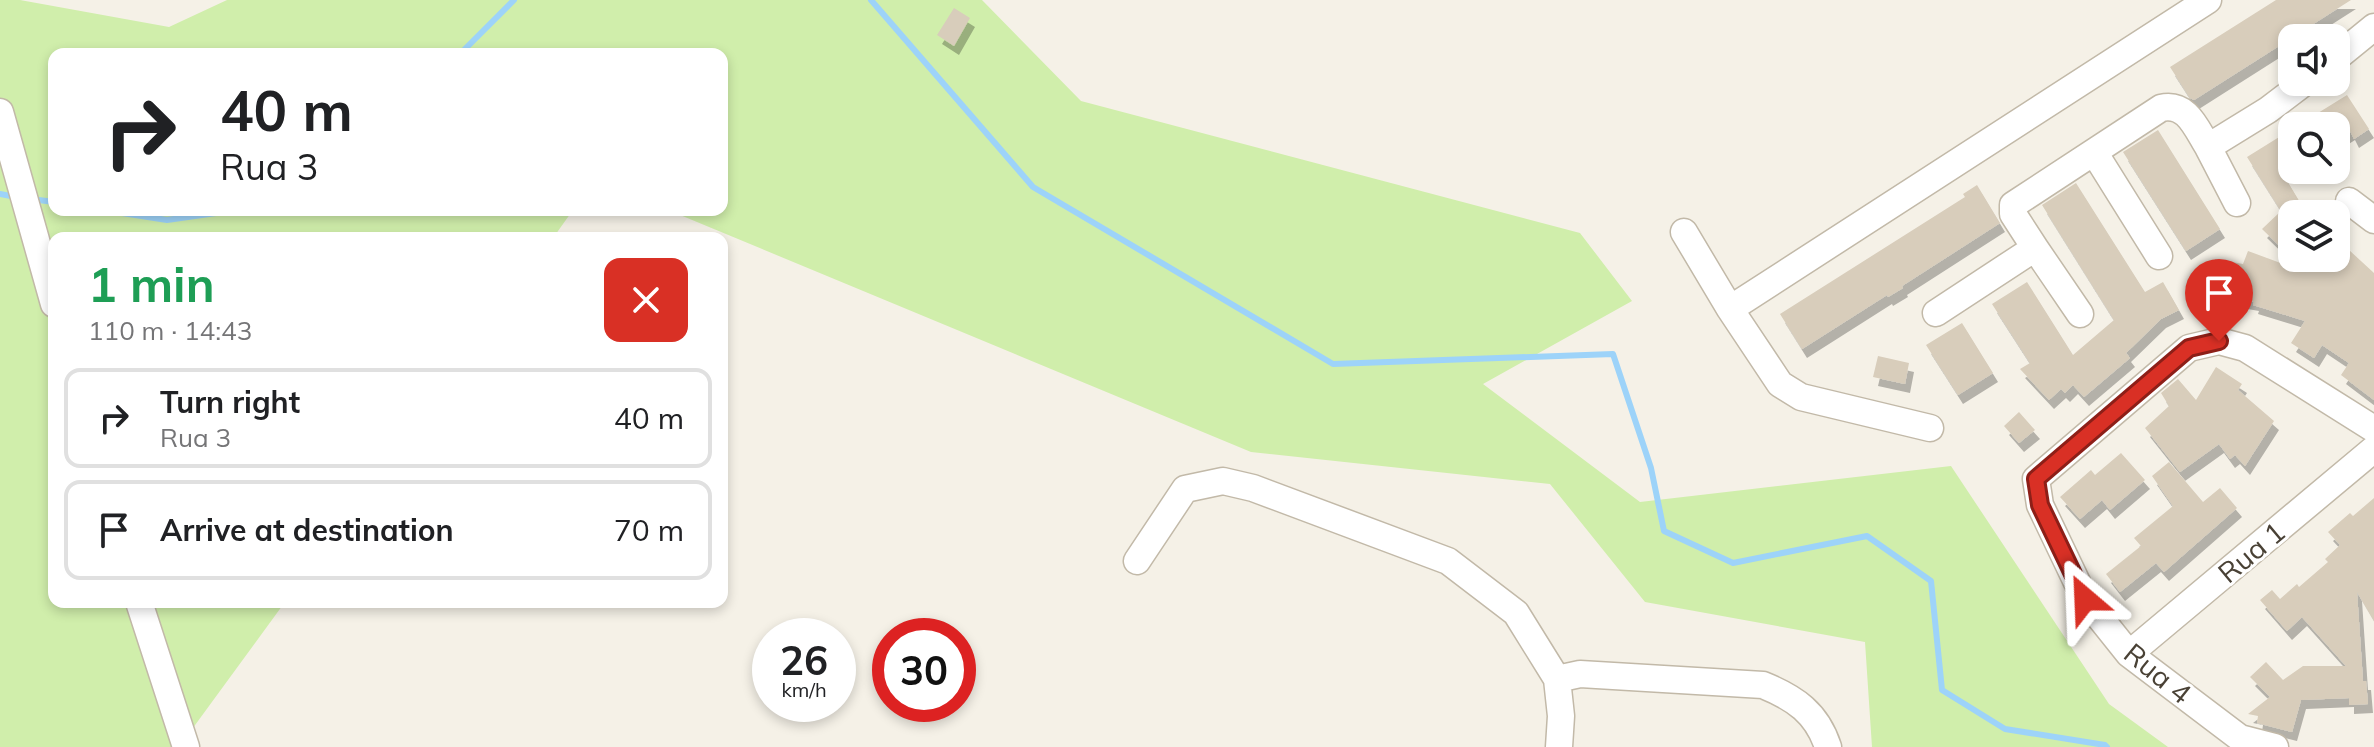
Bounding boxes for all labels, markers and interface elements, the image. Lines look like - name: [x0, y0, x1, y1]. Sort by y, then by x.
- map controls: [2278, 24, 2350, 272]
- button: sound: [2278, 24, 2350, 96]
- text: 40 m: [220, 75, 353, 145]
- icon: right: [88, 80, 192, 184]
- button: search: [2278, 112, 2350, 184]
- text: Rua 3: [220, 144, 318, 189]
- button: layers: [2278, 200, 2350, 272]
- text: 1 min: [88, 254, 215, 314]
- button: close: [604, 258, 688, 342]
- pin: [2185, 259, 2253, 341]
- icon: arrive: [2197, 271, 2241, 315]
- text: 110 m · 14:43: [88, 314, 252, 347]
- text: Turn right: [160, 383, 300, 421]
- icon: right: [92, 396, 136, 440]
- text: 40 m: [614, 399, 684, 437]
- text: Rua 3: [160, 421, 231, 454]
- icon: arrive: [92, 508, 136, 552]
- text: Arrive at destination: [160, 511, 454, 549]
- text: 70 m: [614, 511, 684, 549]
- street label: Rua 1: [2210, 514, 2292, 590]
- position arrow: [2043, 557, 2127, 641]
- speed limit sign: 30: [872, 618, 976, 722]
- text: 26: [780, 635, 828, 685]
- street label: Rua 4: [2117, 635, 2199, 711]
- text: km/h: [781, 677, 827, 702]

